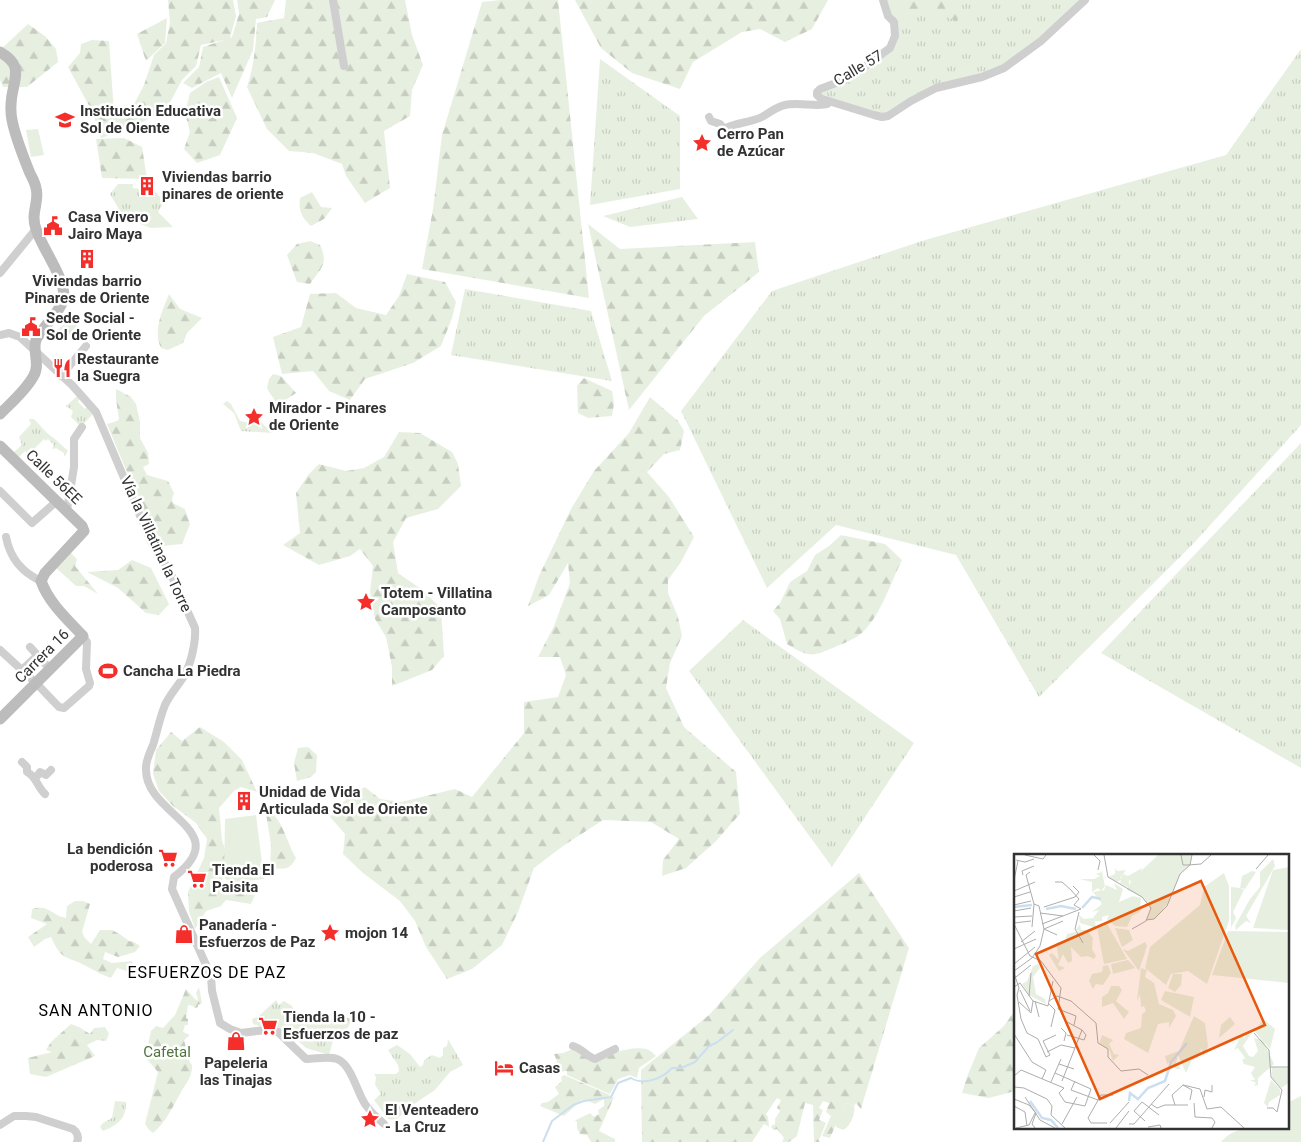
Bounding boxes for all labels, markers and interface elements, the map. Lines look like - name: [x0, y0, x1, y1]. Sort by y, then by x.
- street label: Calle 57: [830, 46, 886, 90]
- place label: Institución Educativa Sol de Oiente: [80, 102, 221, 137]
- school or university icon: Institución Educativa Sol de Oiente: [54, 109, 76, 131]
- place label: Cerro Pan de Azúcar: [717, 125, 785, 160]
- place icon: Cerro Pan de Azúcar: [691, 132, 713, 154]
- place label: Viviendas barrio pinares de oriente: [162, 168, 284, 203]
- building icon: Viviendas barrio pinares de oriente: [136, 175, 158, 197]
- place label: Casa Vivero Jairo Maya: [68, 208, 148, 243]
- public building icon: Casa Vivero Jairo Maya: [42, 215, 64, 237]
- building icon: Viviendas barrio Pinares de Oriente: [76, 248, 98, 270]
- place label: Viviendas barrio Pinares de Oriente: [25, 272, 149, 307]
- place label: Sede Social - Sol de Oriente: [46, 309, 141, 344]
- public building icon: Sede Social - Sol de Oriente: [20, 316, 42, 338]
- place label: Restaurante la Suegra: [77, 350, 159, 385]
- restaurant icon: Restaurante la Suegra: [51, 357, 73, 379]
- place label: Mirador - Pinares de Oriente: [269, 399, 387, 434]
- place icon: Mirador - Pinares de Oriente: [243, 406, 265, 428]
- street label: Calle 56EE: [22, 446, 86, 508]
- street label: Vía la Villatina la Torre: [117, 473, 195, 615]
- place label: Totem - Villatina Camposanto: [381, 584, 492, 619]
- place icon: Totem - Villatina Camposanto: [355, 591, 377, 613]
- street label: Carrera 16: [11, 625, 73, 687]
- sports icon: Cancha La Piedra: [97, 660, 119, 682]
- place label: Cancha La Piedra: [123, 662, 241, 680]
- place label: Unidad de Vida Articulada Sol de Oriente: [259, 783, 428, 818]
- building icon: Unidad de Vida Articulada Sol de Oriente: [233, 790, 255, 812]
- place label: La bendición poderosa: [67, 840, 153, 875]
- supermarket icon: La bendición poderosa: [157, 847, 179, 869]
- inset map: [1014, 854, 1288, 1130]
- place label: Tienda El Paisita: [212, 861, 274, 896]
- supermarket icon: Tienda El Paisita: [186, 868, 208, 890]
- place label: Panadería - Esfuerzos de Paz: [199, 916, 316, 951]
- place icon: mojon 14: [319, 922, 341, 944]
- shop icon: Panadería - Esfuerzos de Paz: [173, 923, 195, 945]
- place label: mojon 14: [345, 924, 409, 942]
- district label: ESFUERZOS DE PAZ: [127, 963, 287, 982]
- district label: SAN ANTONIO: [38, 1001, 154, 1020]
- place label: Tienda la 10 - Esfuerzos de paz: [283, 1008, 399, 1043]
- supermarket icon: Tienda la 10 - Esfuerzos de paz: [257, 1015, 279, 1037]
- shop icon: Papeleria las Tinajas: [225, 1030, 247, 1052]
- park label: Cafetal: [143, 1043, 191, 1061]
- place label: Papeleria las Tinajas: [200, 1054, 272, 1089]
- hotel icon: Casas: [493, 1057, 515, 1079]
- place label: Casas: [519, 1059, 561, 1077]
- place label: El Venteadero - La Cruz: [385, 1101, 479, 1136]
- place icon: El Venteadero - La Cruz: [359, 1108, 381, 1130]

